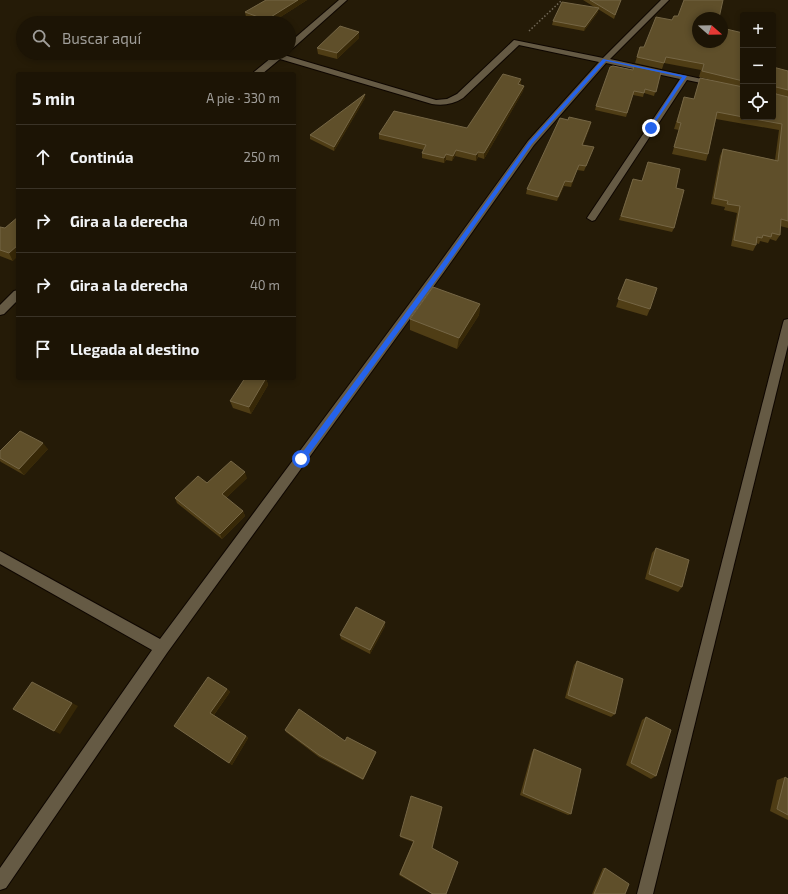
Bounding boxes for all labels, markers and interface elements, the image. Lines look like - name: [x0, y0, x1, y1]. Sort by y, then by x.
- north arrow: [692, 12, 728, 48]
- map controls: [740, 12, 776, 120]
- button: +: [740, 12, 776, 48]
- search box: [16, 16, 296, 60]
- icon: search: [30, 27, 52, 49]
- text: Buscar aquí: [62, 29, 141, 47]
- button: −: [740, 48, 776, 84]
- button: locate: [740, 84, 776, 120]
- text: 5 min: [32, 88, 75, 108]
- text: A pie · 330 m: [206, 90, 280, 106]
- route end: [642, 119, 660, 137]
- icon: ahead: [32, 146, 54, 168]
- text: Continúa: [70, 148, 133, 166]
- text: 250 m: [244, 149, 280, 165]
- icon: right: [32, 210, 54, 232]
- text: Gira a la derecha: [70, 212, 188, 230]
- text: 40 m: [250, 213, 280, 229]
- icon: right: [32, 274, 54, 296]
- text: Gira a la derecha: [70, 276, 188, 294]
- text: 40 m: [250, 277, 280, 293]
- icon: arrive: [32, 338, 54, 360]
- text: Llegada al destino: [70, 340, 199, 358]
- route start: [292, 450, 310, 468]

